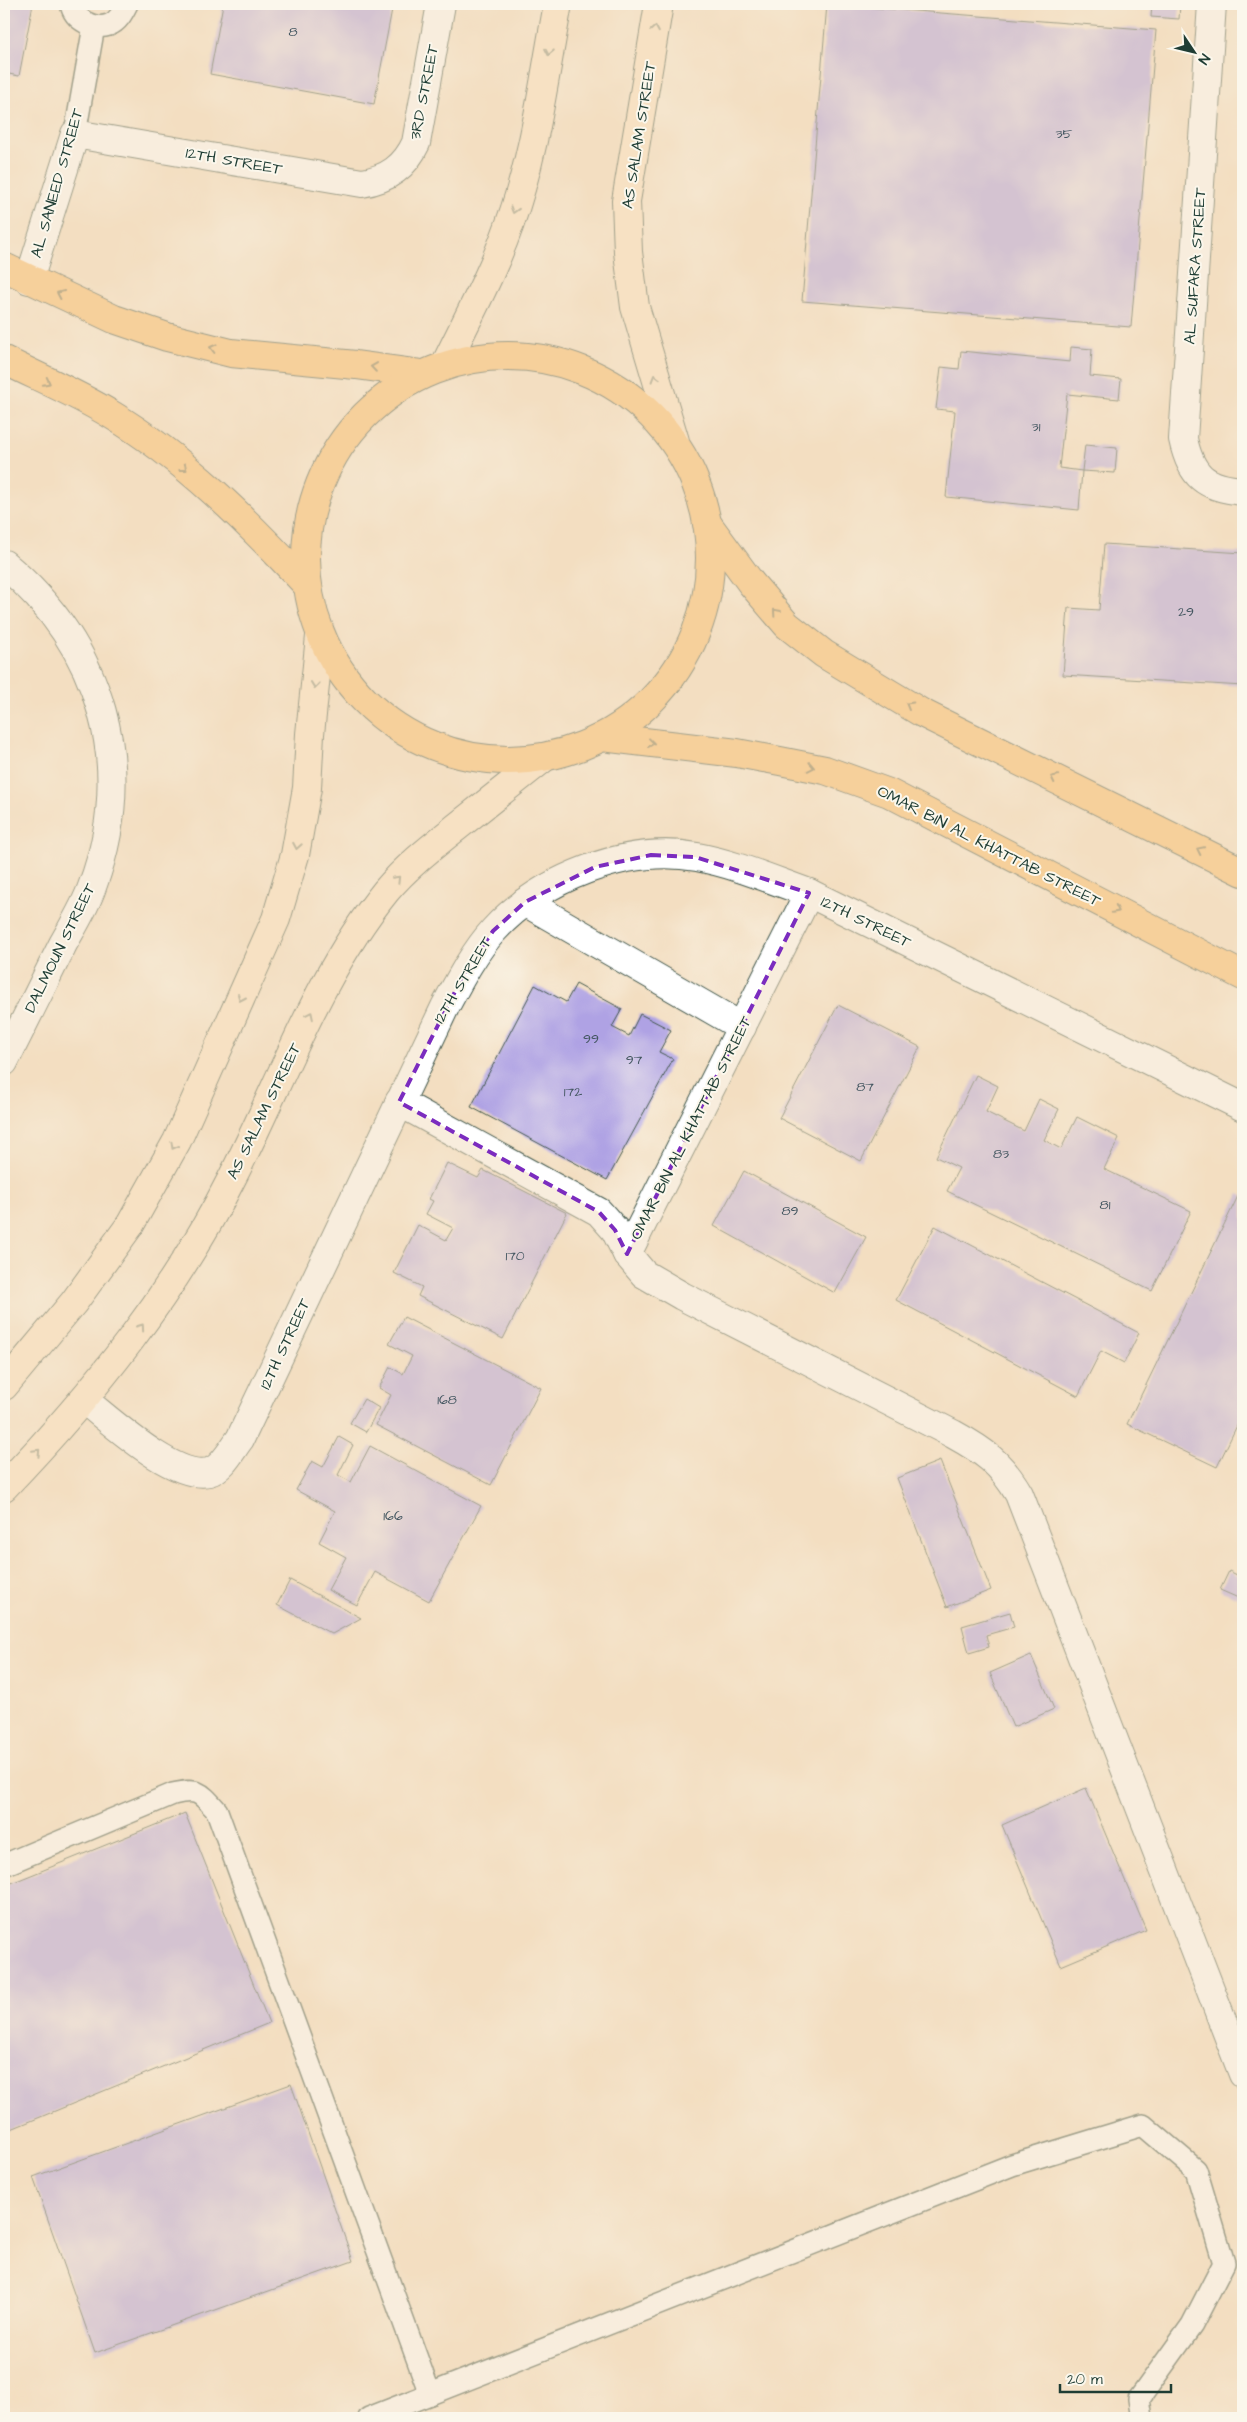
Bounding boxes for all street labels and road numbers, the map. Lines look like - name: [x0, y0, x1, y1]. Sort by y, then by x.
- street label: 3RD STREET: [404, 42, 444, 142]
- street label: AS SALAM STREET: [616, 60, 662, 210]
- street label: AL SANEED STREET: [25, 106, 89, 260]
- street label: 12TH STREET: [184, 142, 284, 180]
- street label: AL SUFARA STREET: [1179, 187, 1211, 345]
- street label: OMAR BIN AL KHATTAB STREET: [873, 780, 1105, 912]
- street label: DALMOUN STREET: [19, 879, 101, 1016]
- street label: 12TH STREET: [817, 891, 915, 953]
- street label: 12TH STREET: [428, 932, 498, 1028]
- street label: OMAR BIN AL KHATTAB STREET: [625, 1012, 757, 1244]
- street label: AS SALAM STREET: [221, 1039, 307, 1183]
- street label: 12TH STREET: [254, 1295, 316, 1393]

